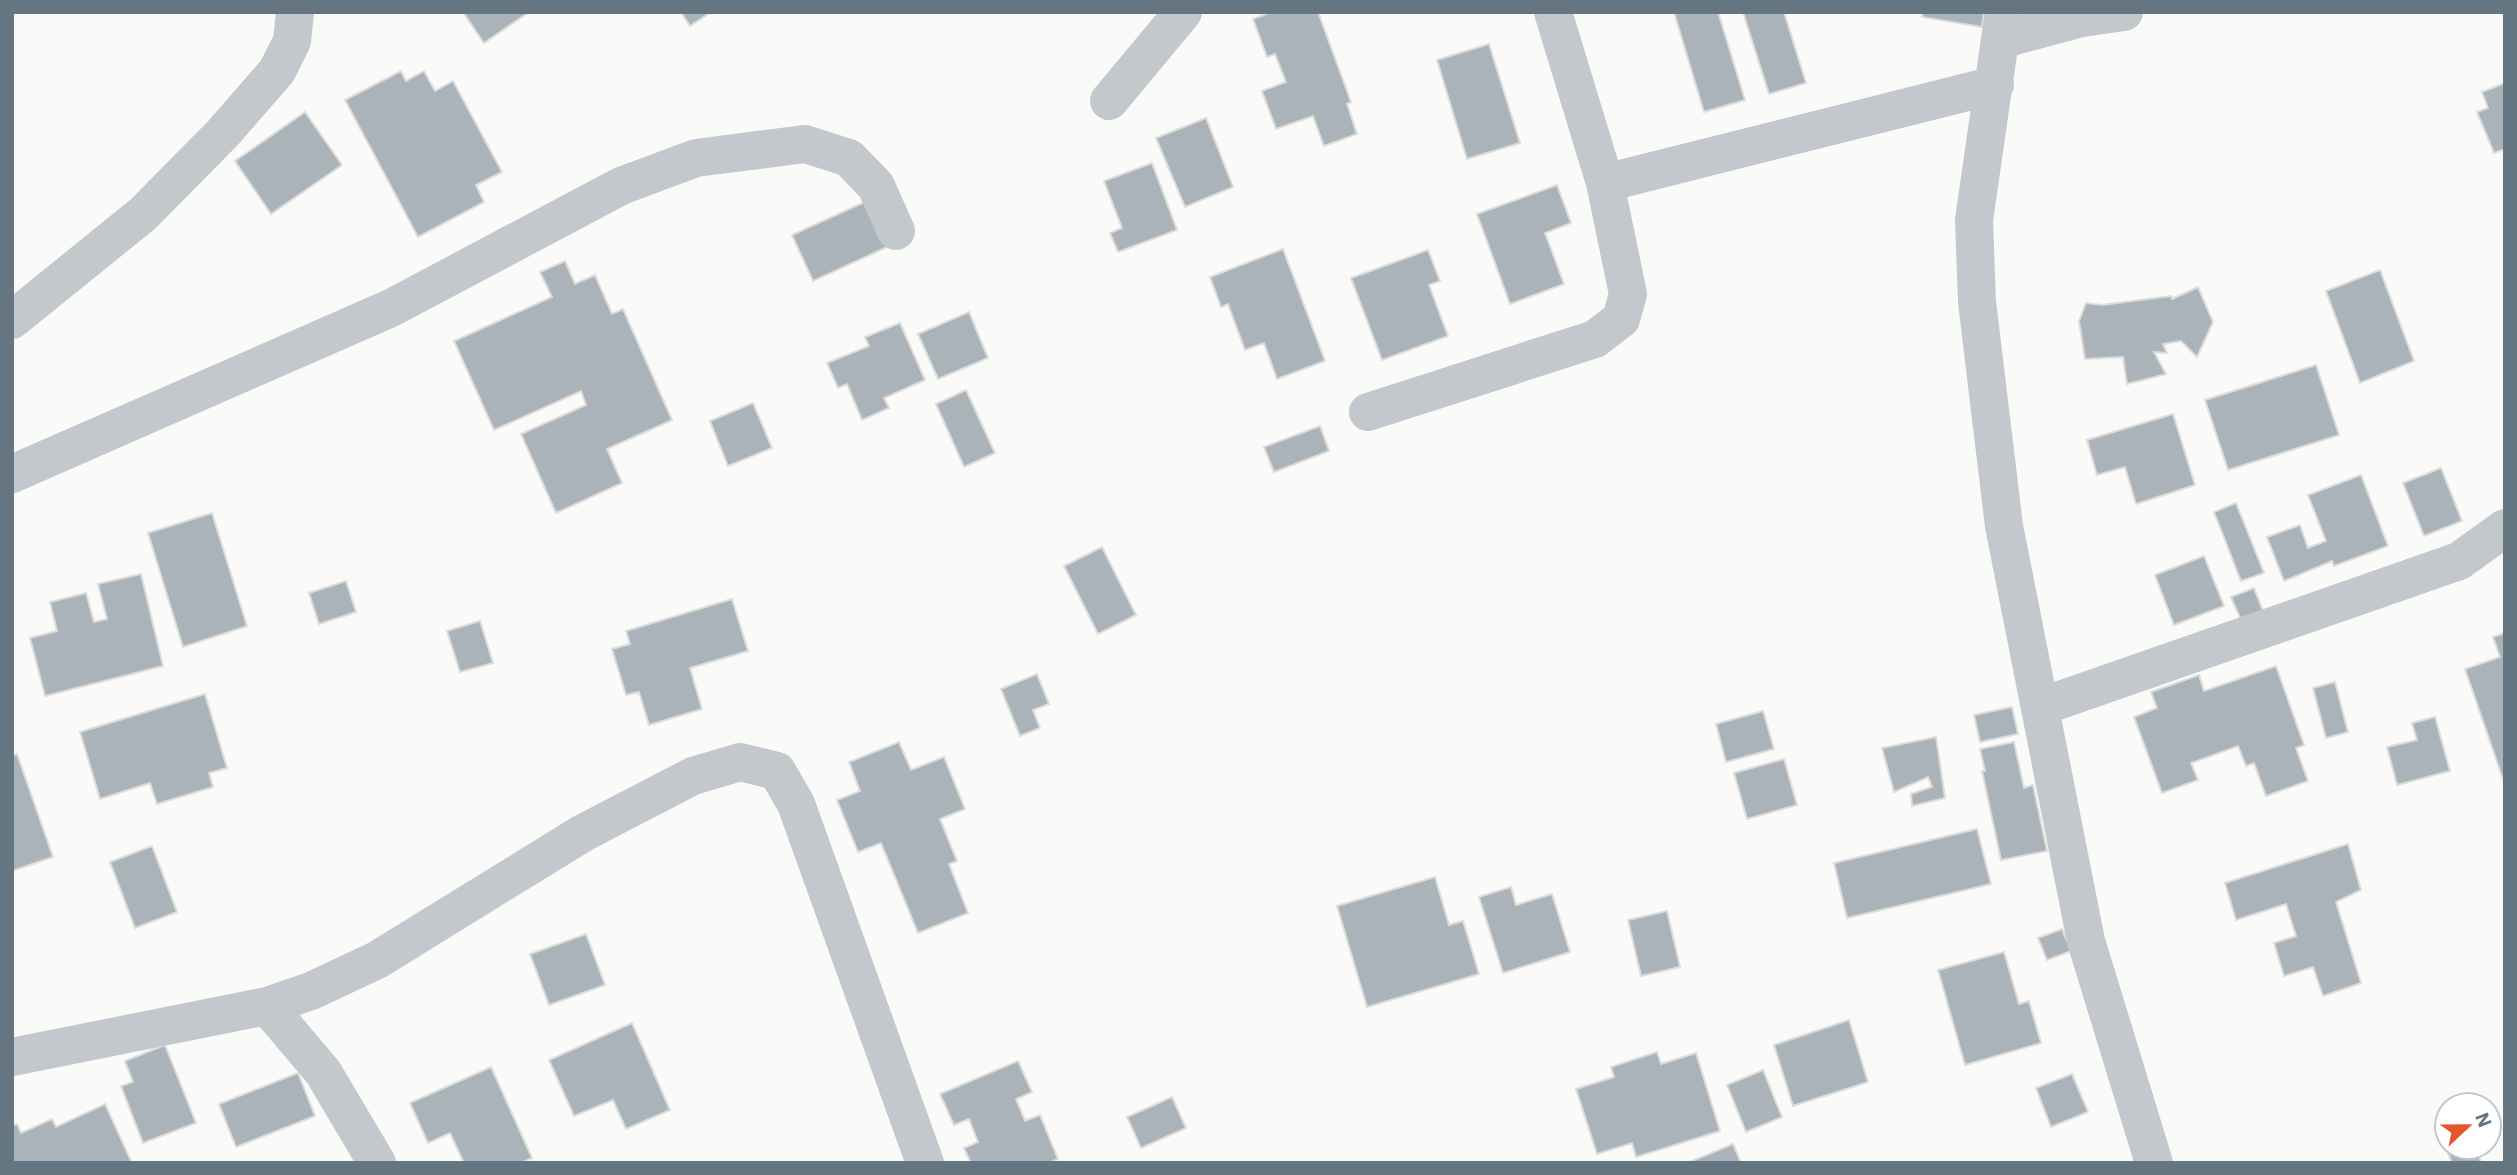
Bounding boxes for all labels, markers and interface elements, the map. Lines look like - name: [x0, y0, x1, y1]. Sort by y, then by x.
- north arrow: [2433, 1091, 2503, 1161]
- text: N: [2470, 1109, 2497, 1131]

